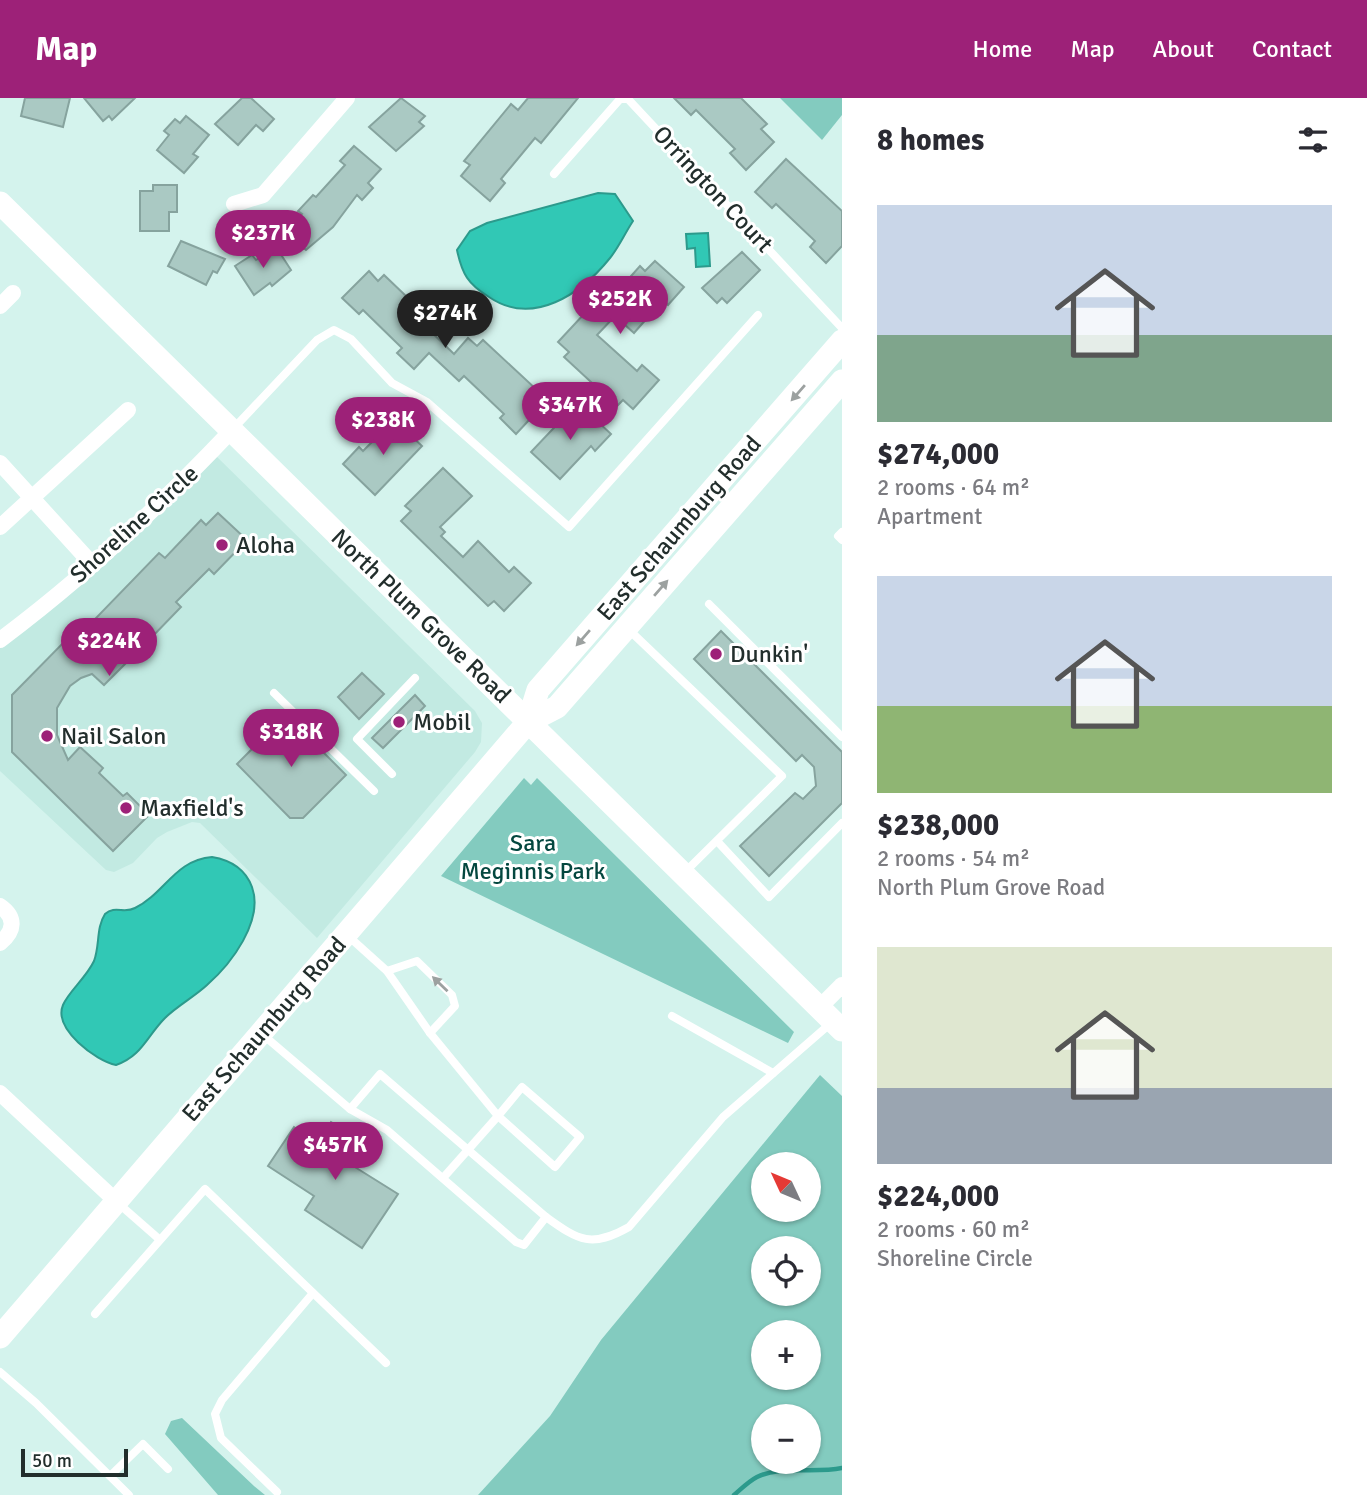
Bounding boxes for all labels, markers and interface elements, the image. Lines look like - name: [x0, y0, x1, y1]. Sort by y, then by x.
- text: Map: [35, 29, 97, 70]
- text: Home: [972, 34, 1032, 64]
- text: Map: [1070, 34, 1115, 64]
- text: About: [1153, 34, 1214, 64]
- text: Contact: [1252, 34, 1332, 64]
- street label: Orrington Court: [647, 119, 779, 259]
- icon: filters: [1294, 121, 1332, 159]
- text: 8 homes: [877, 122, 984, 159]
- pin: $237K: [214, 211, 312, 270]
- text: $237K: [231, 218, 295, 247]
- icon: home: [1042, 250, 1168, 376]
- pin: $252K: [571, 276, 669, 336]
- text: $252K: [588, 284, 652, 313]
- pin: $274K: [396, 290, 494, 350]
- text: $274K: [413, 298, 477, 327]
- pin: $347K: [521, 382, 619, 442]
- one-way arrow: [790, 384, 806, 402]
- text: $347K: [538, 390, 602, 419]
- pin: $238K: [334, 398, 432, 457]
- text: $238K: [351, 405, 415, 434]
- street label: East Schaumburg Road: [590, 429, 768, 627]
- text: $274,000: [877, 436, 999, 473]
- street label: Shoreline Circle: [64, 458, 204, 590]
- text: 2 rooms · 64 m²: [877, 473, 1030, 502]
- text: Apartment: [877, 502, 982, 531]
- street label: North Plum Grove Road: [325, 523, 517, 709]
- place label: Aloha: [236, 530, 295, 560]
- marker: Aloha: [214, 537, 230, 553]
- one-way arrow: [653, 579, 668, 596]
- pin: $224K: [60, 618, 158, 678]
- icon: home: [1042, 621, 1168, 747]
- text: $224K: [77, 626, 141, 655]
- one-way arrow: [575, 629, 591, 647]
- place label: Dunkin': [730, 639, 808, 669]
- marker: Dunkin': [708, 646, 724, 662]
- place label: Mobil: [413, 707, 471, 737]
- pin: $318K: [242, 710, 340, 769]
- marker: Mobil: [391, 714, 407, 730]
- text: $318K: [259, 717, 323, 746]
- place label: Nail Salon: [61, 721, 166, 751]
- marker: Nail Salon: [39, 728, 55, 744]
- place label: Maxfield's: [140, 793, 244, 823]
- marker: Maxfield's: [118, 800, 134, 816]
- text: $238,000: [877, 807, 999, 844]
- park label: Sara Meginnis Park: [460, 828, 606, 886]
- text: 2 rooms · 54 m²: [877, 844, 1030, 873]
- text: North Plum Grove Road: [877, 873, 1105, 902]
- street label: East Schaumburg Road: [175, 930, 353, 1128]
- one-way arrow: [432, 976, 449, 993]
- icon: home: [1042, 992, 1168, 1118]
- pin: $457K: [286, 1122, 384, 1182]
- text: $457K: [303, 1130, 367, 1159]
- north arrow: [751, 1152, 821, 1222]
- map controls: [751, 1152, 821, 1474]
- text: $224,000: [877, 1178, 999, 1215]
- text: 2 rooms · 60 m²: [877, 1215, 1030, 1244]
- button: locate: [751, 1236, 821, 1306]
- text: Shoreline Circle: [877, 1244, 1033, 1273]
- button: +: [751, 1320, 821, 1390]
- button: −: [751, 1404, 821, 1474]
- scale bar: [21, 1446, 128, 1478]
- text: 50 m: [32, 1449, 72, 1473]

